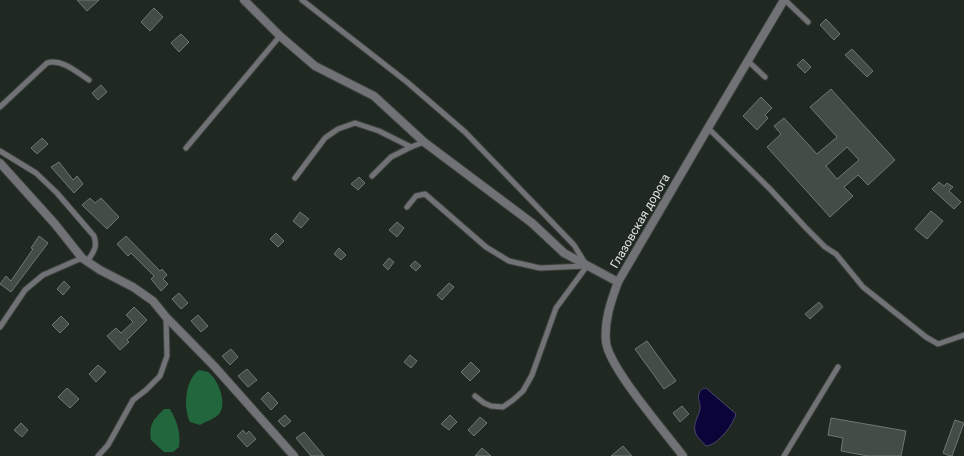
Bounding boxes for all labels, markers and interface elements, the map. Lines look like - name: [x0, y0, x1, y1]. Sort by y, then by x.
- street label: Глазовская дорога: [607, 171, 673, 271]

